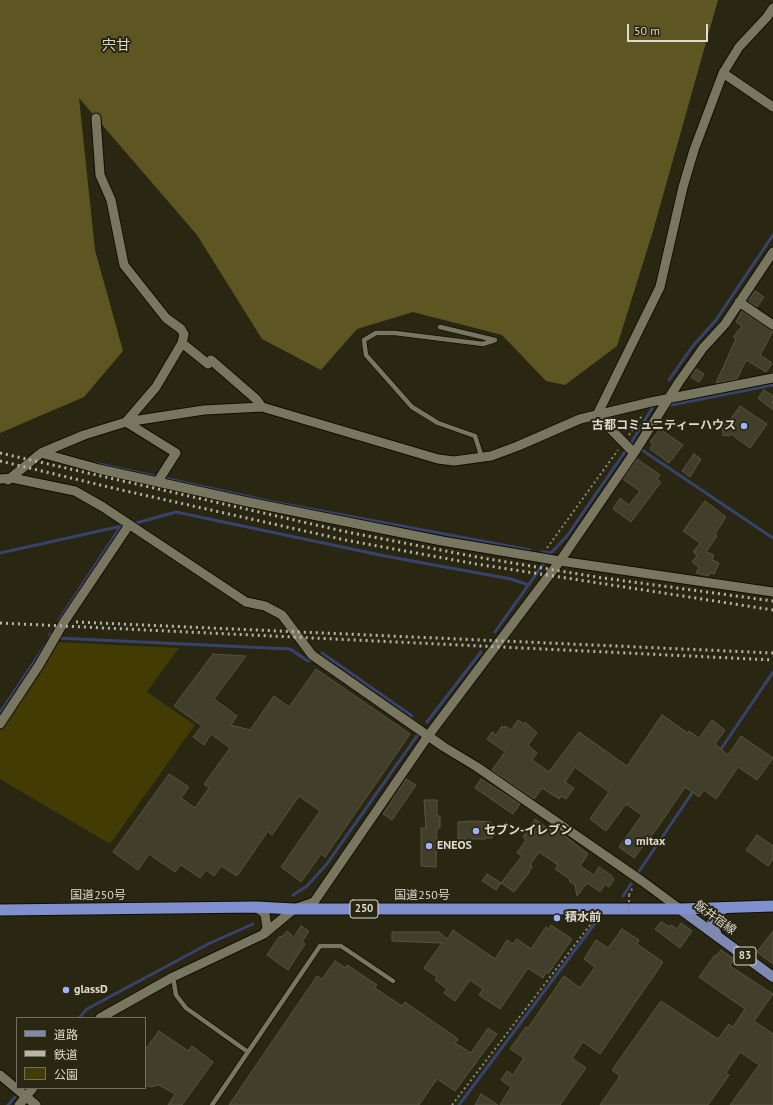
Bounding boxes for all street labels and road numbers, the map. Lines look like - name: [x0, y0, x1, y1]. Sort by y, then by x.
- street label: 国道250号: [70, 889, 126, 903]
- street label: 国道250号: [394, 889, 450, 903]
- street label: 飯井宿線: [691, 898, 739, 938]
- road number: 250: [350, 900, 378, 918]
- road number: 83: [734, 947, 756, 965]

